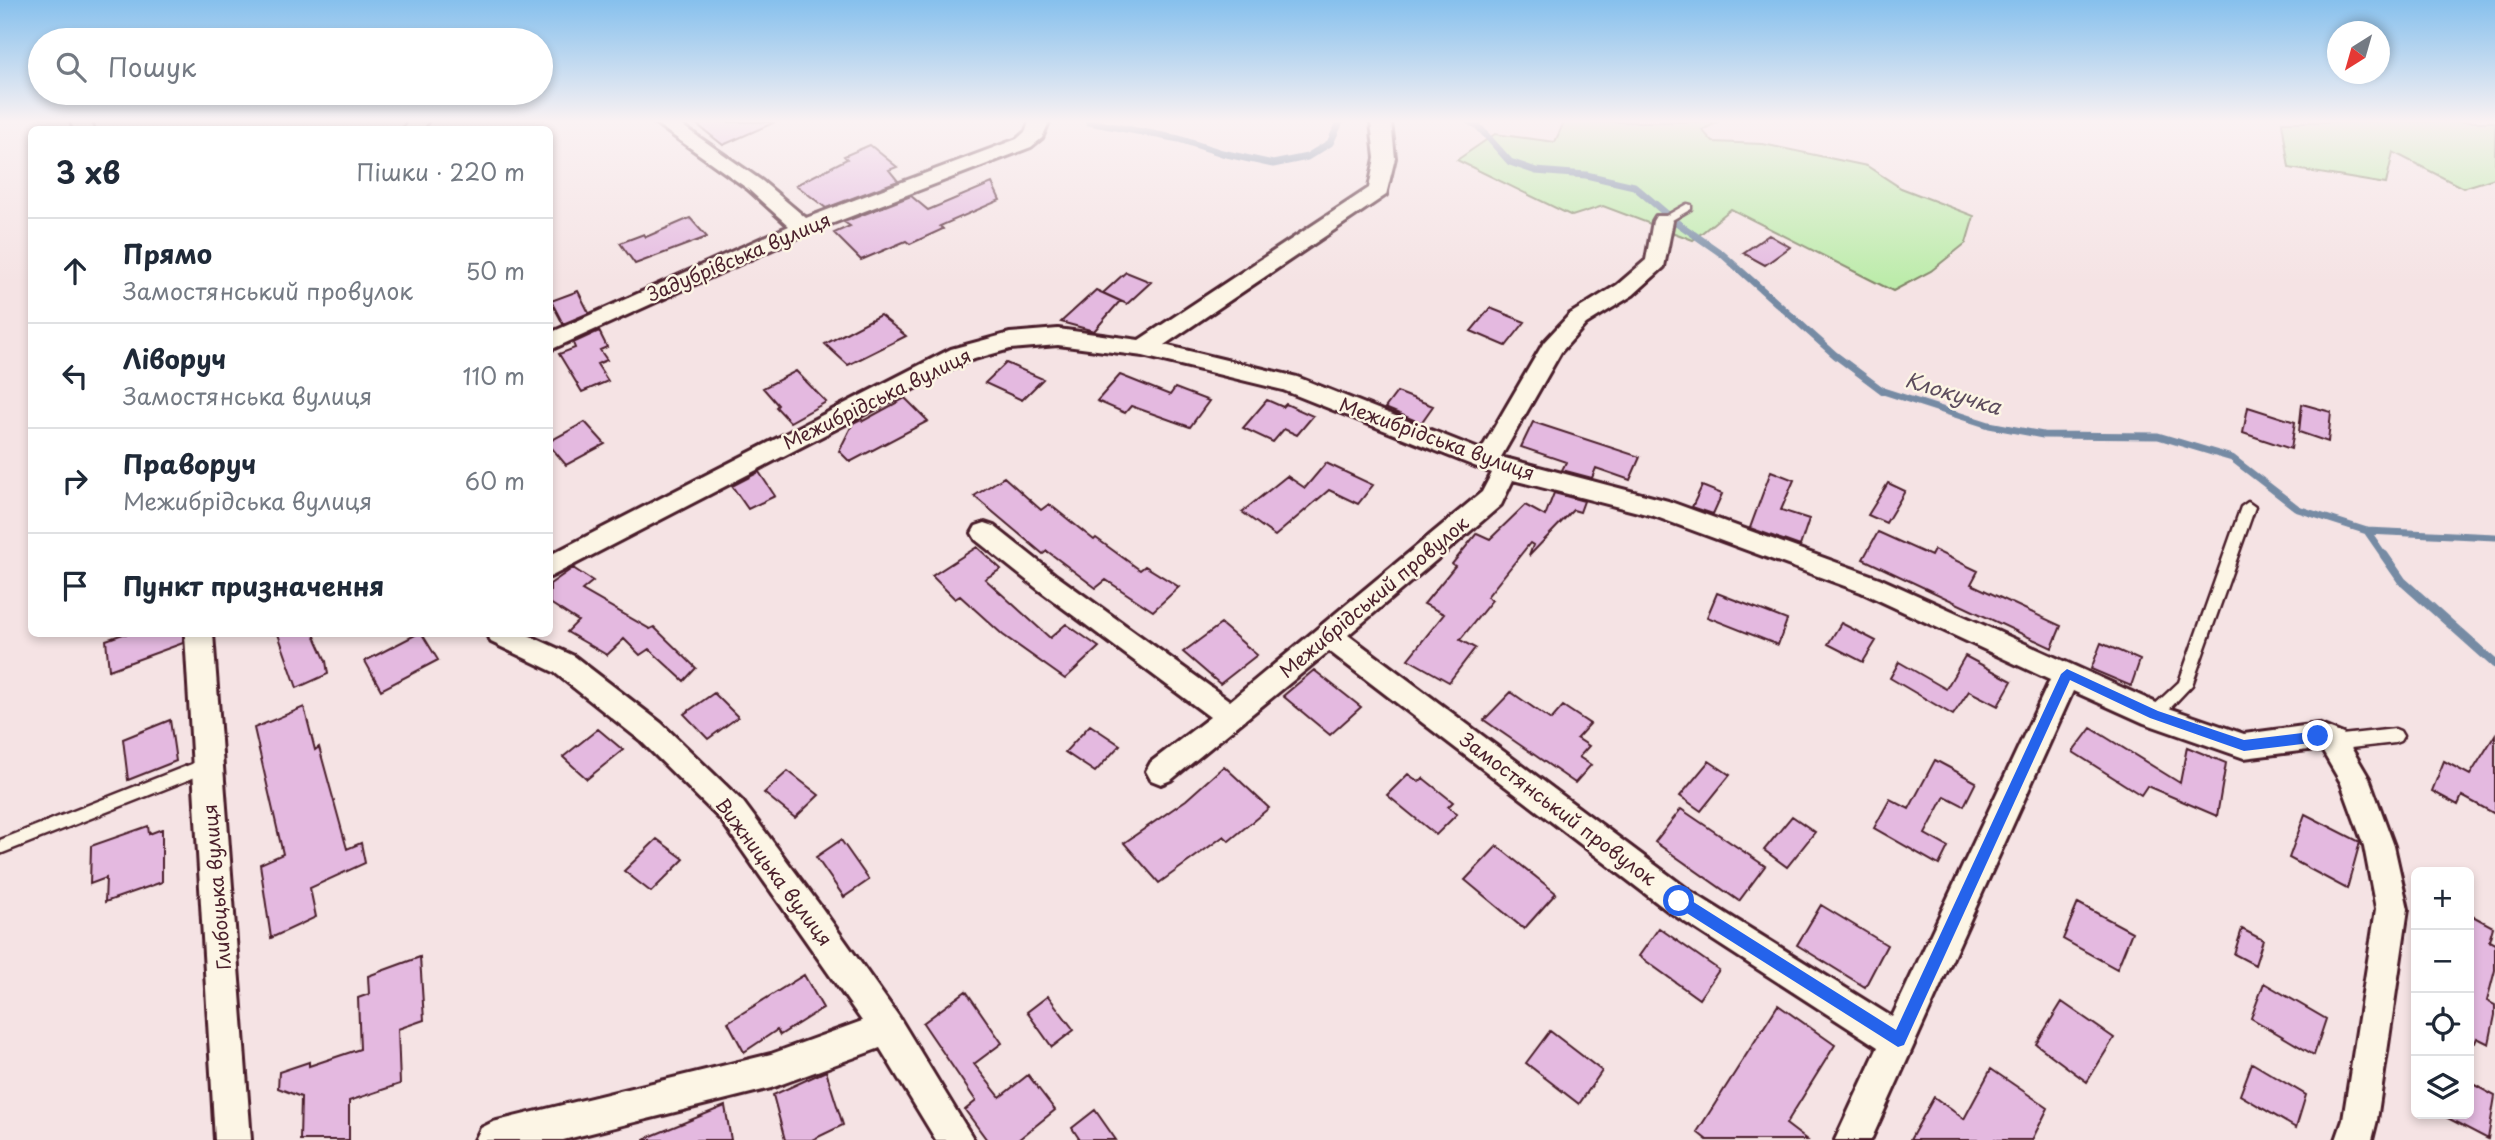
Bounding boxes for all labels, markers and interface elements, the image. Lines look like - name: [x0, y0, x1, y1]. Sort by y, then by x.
- north arrow: [2327, 21, 2390, 84]
- search box: [28, 28, 553, 105]
- text: Пошук: [108, 47, 196, 86]
- icon: search: [52, 48, 90, 86]
- text: 3 хв: [56, 149, 120, 194]
- text: Пішки · 220 m: [356, 154, 525, 189]
- street label: Задубрівська вулиця: [643, 205, 835, 307]
- text: Прямо: [123, 234, 212, 273]
- icon: ahead: [56, 252, 94, 290]
- text: 50 m: [465, 253, 525, 288]
- text: Замостянський провулок: [123, 273, 413, 308]
- text: Ліворуч: [123, 339, 226, 378]
- street label: Межибрідська вулиця: [778, 340, 975, 456]
- icon: left: [56, 357, 94, 395]
- text: 110 m: [463, 358, 525, 393]
- water label: Клокучка: [1902, 362, 2006, 422]
- text: Замостянська вулиця: [123, 378, 372, 413]
- street label: Межибрідська вулиця: [1336, 390, 1539, 486]
- text: Праворуч: [123, 444, 256, 483]
- icon: right: [56, 462, 94, 500]
- text: 60 m: [465, 463, 525, 498]
- text: Межибрідська вулиця: [123, 483, 372, 518]
- street label: Межибрідський провулок: [1273, 508, 1475, 684]
- text: Пункт призначення: [123, 566, 384, 605]
- icon: arrive: [56, 567, 94, 605]
- route end: [2302, 720, 2333, 751]
- street label: Замостянський провулок: [1455, 725, 1663, 892]
- street label: Вижницька вулиця: [710, 792, 840, 951]
- street label: Глибоцька вулиця: [195, 803, 237, 971]
- map controls: [2411, 867, 2474, 1119]
- button: +: [2411, 867, 2474, 930]
- route start: [1663, 885, 1694, 916]
- button: −: [2411, 930, 2474, 993]
- button: locate: [2411, 993, 2474, 1056]
- button: layers: [2411, 1056, 2474, 1119]

